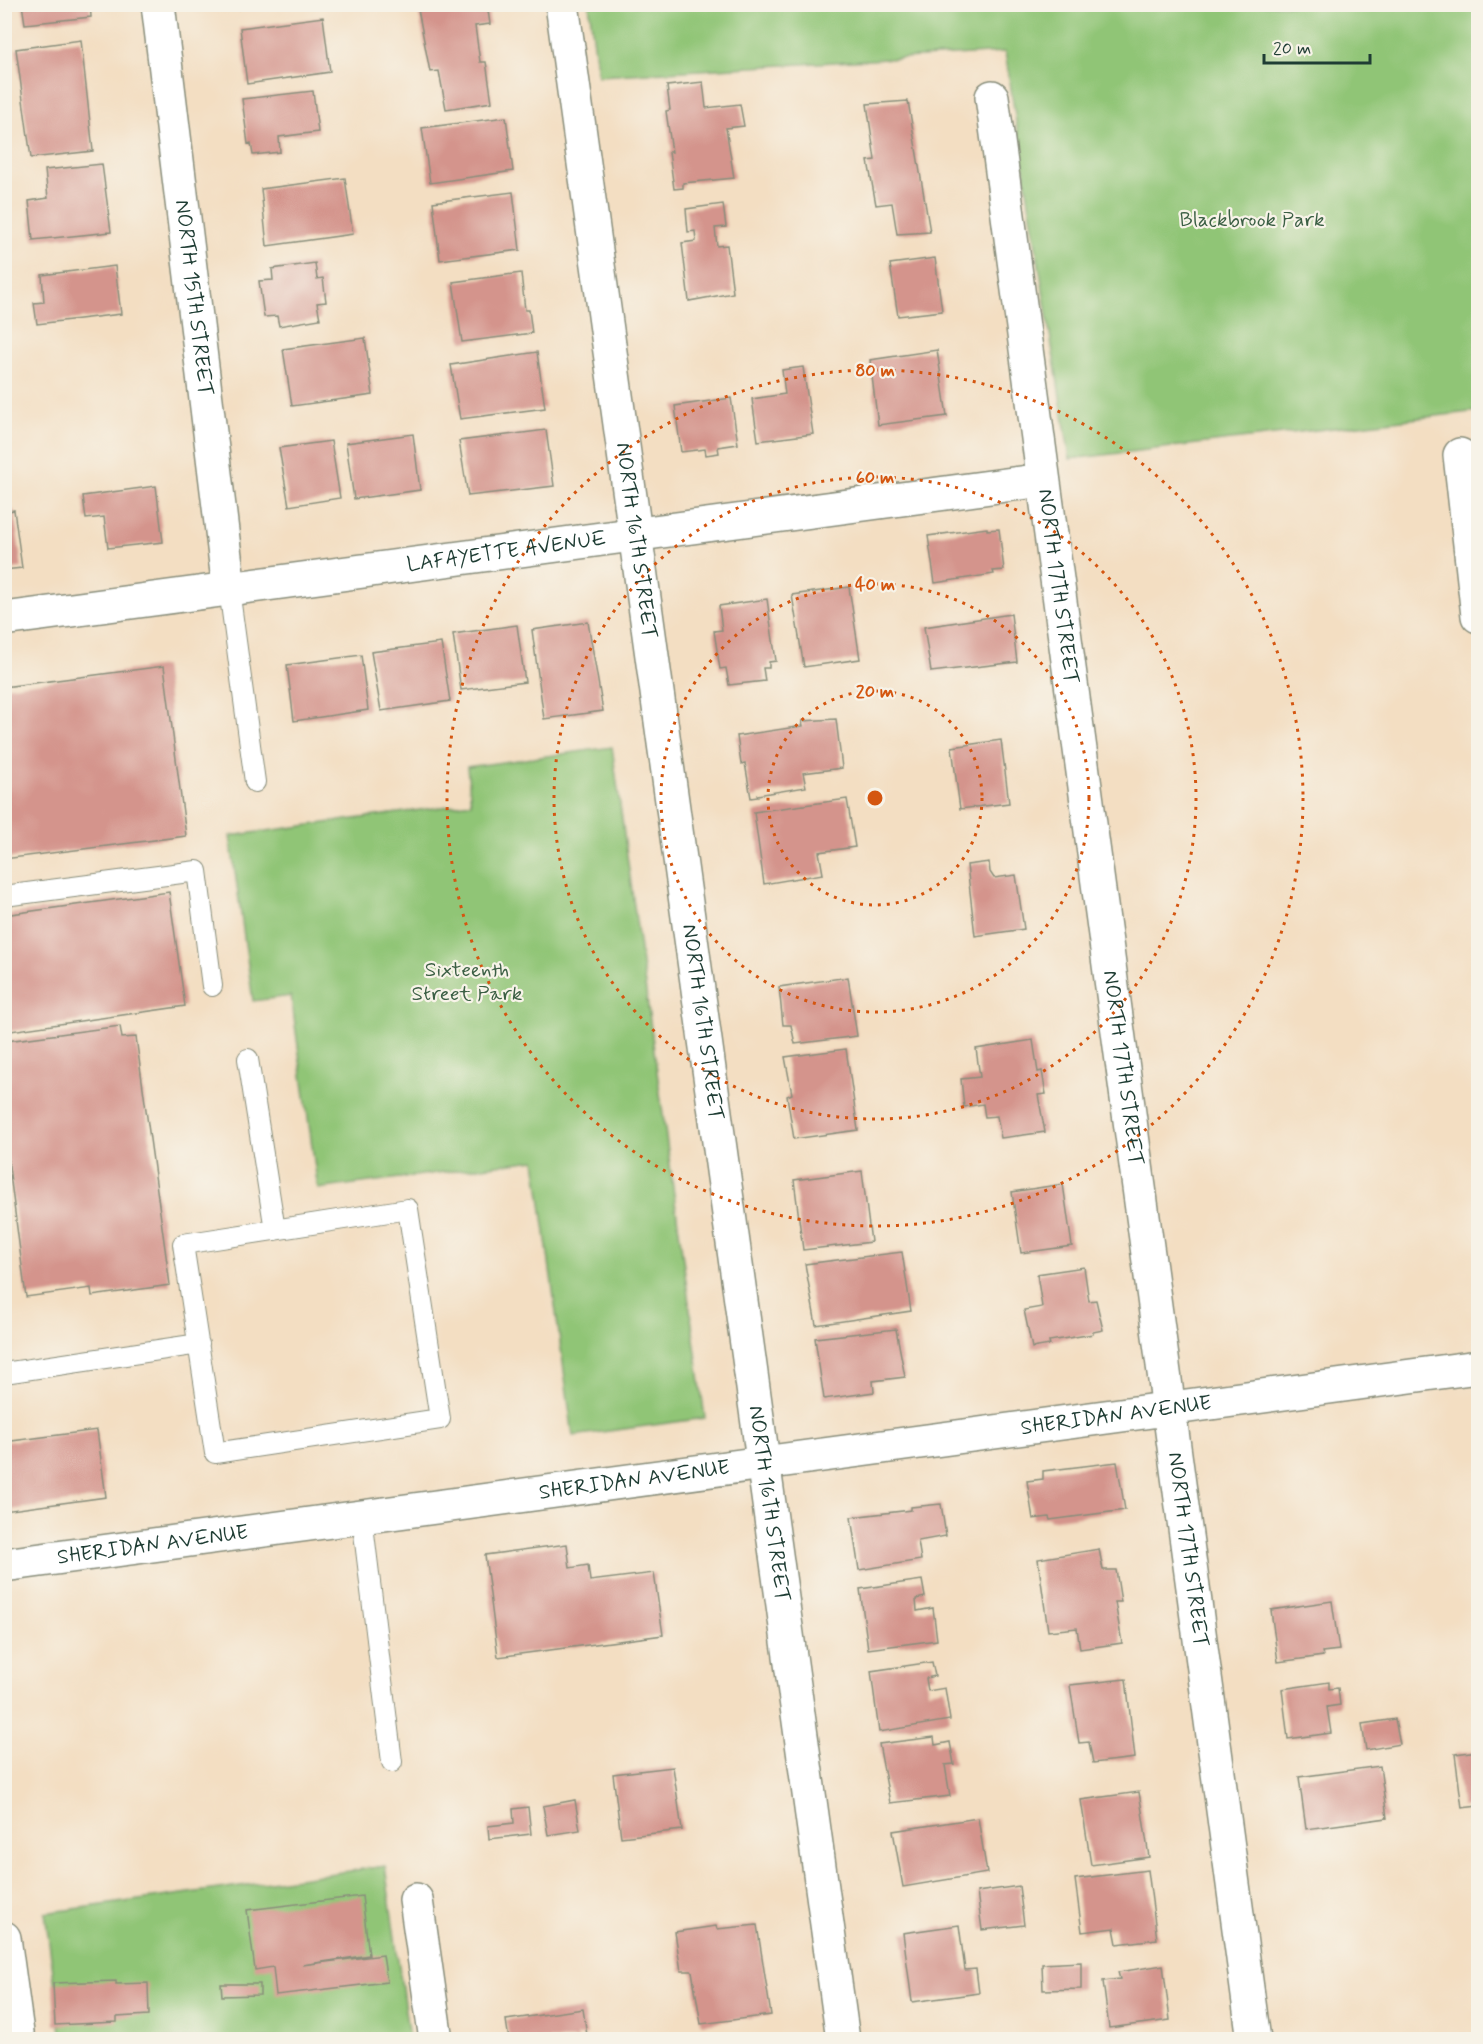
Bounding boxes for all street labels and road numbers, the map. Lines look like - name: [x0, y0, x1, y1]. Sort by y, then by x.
- street label: NORTH 15TH STREET: [168, 198, 219, 398]
- street label: NORTH 16TH STREET: [609, 441, 664, 641]
- street label: NORTH 17TH STREET: [1031, 487, 1085, 686]
- street label: LAFAYETTE AVENUE: [405, 525, 608, 579]
- street label: NORTH 16TH STREET: [675, 922, 730, 1122]
- street label: NORTH 17TH STREET: [1096, 969, 1150, 1168]
- street label: SHERIDAN AVENUE: [1019, 1389, 1213, 1442]
- street label: NORTH 16TH STREET: [742, 1404, 796, 1604]
- street label: NORTH 17TH STREET: [1161, 1450, 1215, 1649]
- street label: SHERIDAN AVENUE: [537, 1454, 732, 1507]
- street label: SHERIDAN AVENUE: [55, 1518, 250, 1572]

